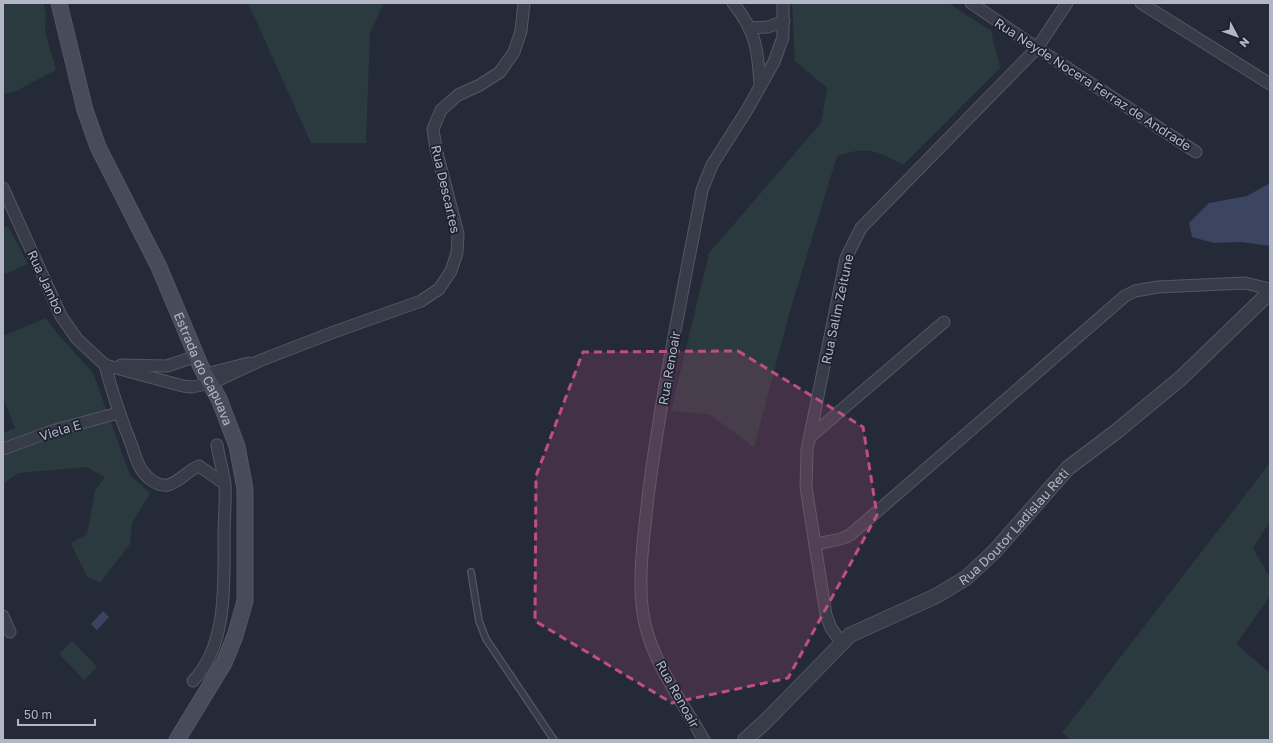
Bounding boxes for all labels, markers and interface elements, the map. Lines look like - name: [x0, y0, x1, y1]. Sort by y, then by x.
- street label: Rua Neyde Nocera Ferraz de Andrade: [992, 14, 1194, 154]
- north arrow: [1217, 16, 1257, 56]
- text: N: [1237, 35, 1253, 50]
- street label: Rua Descartes: [428, 143, 464, 235]
- street label: Rua Jambo: [24, 247, 68, 317]
- street label: Rua Salim Zeitune: [818, 252, 856, 366]
- street label: Estrada do Capuava: [171, 309, 236, 428]
- street label: Rua Renoair: [655, 330, 683, 406]
- street label: Viela E: [37, 416, 83, 444]
- street label: Rua Doutor Ladislau Reti: [956, 465, 1072, 588]
- street label: Rua Renoair: [653, 657, 703, 731]
- scale bar: [18, 701, 95, 727]
- text: 50 m: [24, 707, 52, 722]

